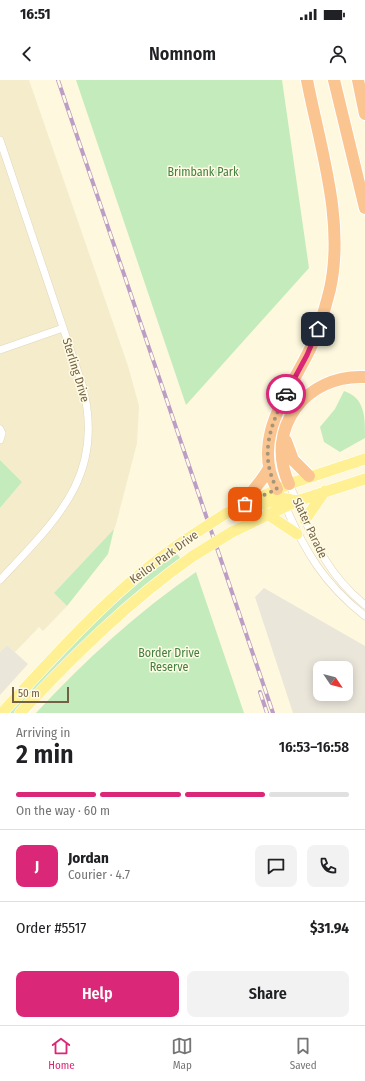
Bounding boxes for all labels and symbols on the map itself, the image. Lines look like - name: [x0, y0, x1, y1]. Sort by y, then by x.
- park label: Brimbank Park: [167, 165, 239, 179]
- pin: [301, 312, 335, 346]
- street label: Sterling Drive: [60, 336, 92, 404]
- courier: [266, 374, 306, 414]
- pin: [228, 487, 262, 521]
- street label: Slater Parade: [290, 495, 330, 561]
- street label: Keilor Park Drive: [127, 527, 201, 587]
- park label: Border Drive Reserve: [138, 646, 200, 674]
- north arrow: [313, 661, 353, 701]
- scale bar: [12, 685, 69, 704]

